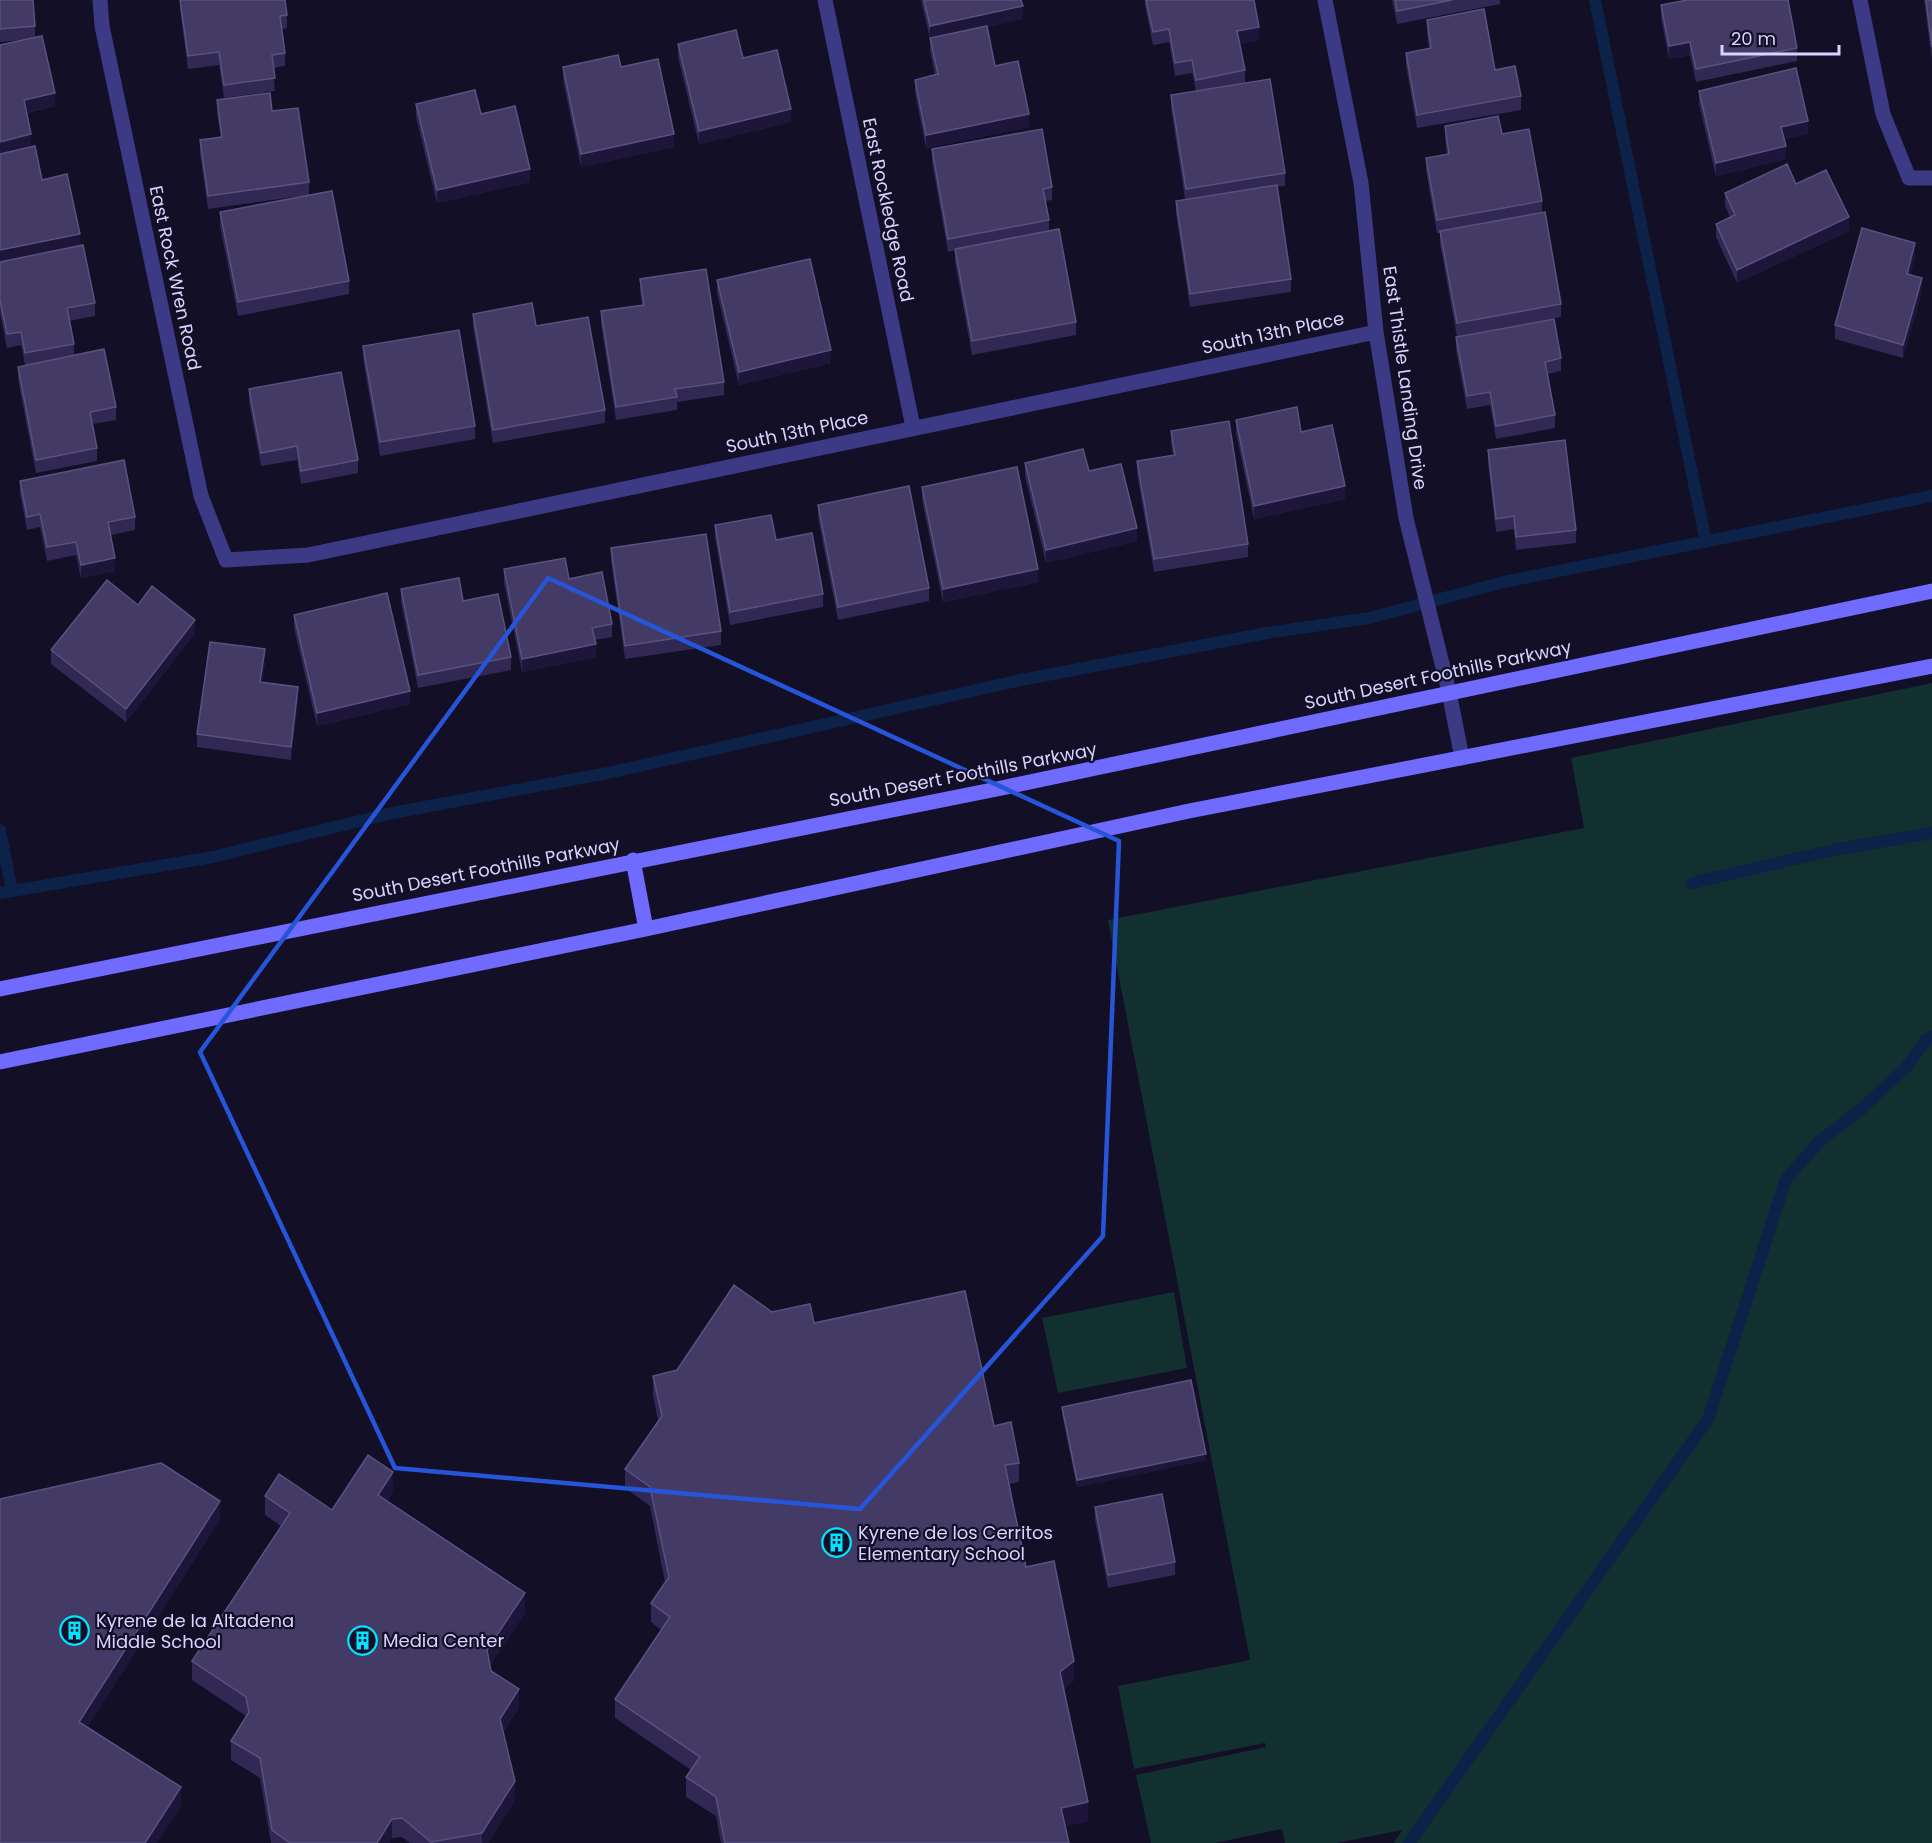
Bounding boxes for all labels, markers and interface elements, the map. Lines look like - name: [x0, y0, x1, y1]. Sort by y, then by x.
- scale bar: [1722, 18, 1839, 56]
- text: 20 m: [1731, 26, 1776, 51]
- street label: East Rockledge Road: [857, 116, 920, 304]
- street label: East Rock Wren Road: [144, 183, 207, 373]
- street label: East Thistle Landing Drive: [1377, 264, 1434, 492]
- street label: South 13th Place: [1199, 305, 1346, 360]
- street label: South 13th Place: [723, 404, 870, 459]
- street label: South Desert Foothills Parkway: [1302, 634, 1574, 715]
- street label: South Desert Foothills Parkway: [827, 736, 1099, 813]
- street label: South Desert Foothills Parkway: [350, 831, 622, 908]
- place label: Kyrene de los Cerritos Elementary School: [858, 1520, 1053, 1566]
- building icon: Kyrene de los Cerritos Elementary School: [821, 1527, 853, 1559]
- place label: Kyrene de la Altadena Middle School: [96, 1608, 294, 1654]
- building icon: Kyrene de la Altadena Middle School: [59, 1615, 91, 1647]
- building icon: Media Center: [346, 1625, 378, 1657]
- place label: Media Center: [383, 1628, 505, 1653]

